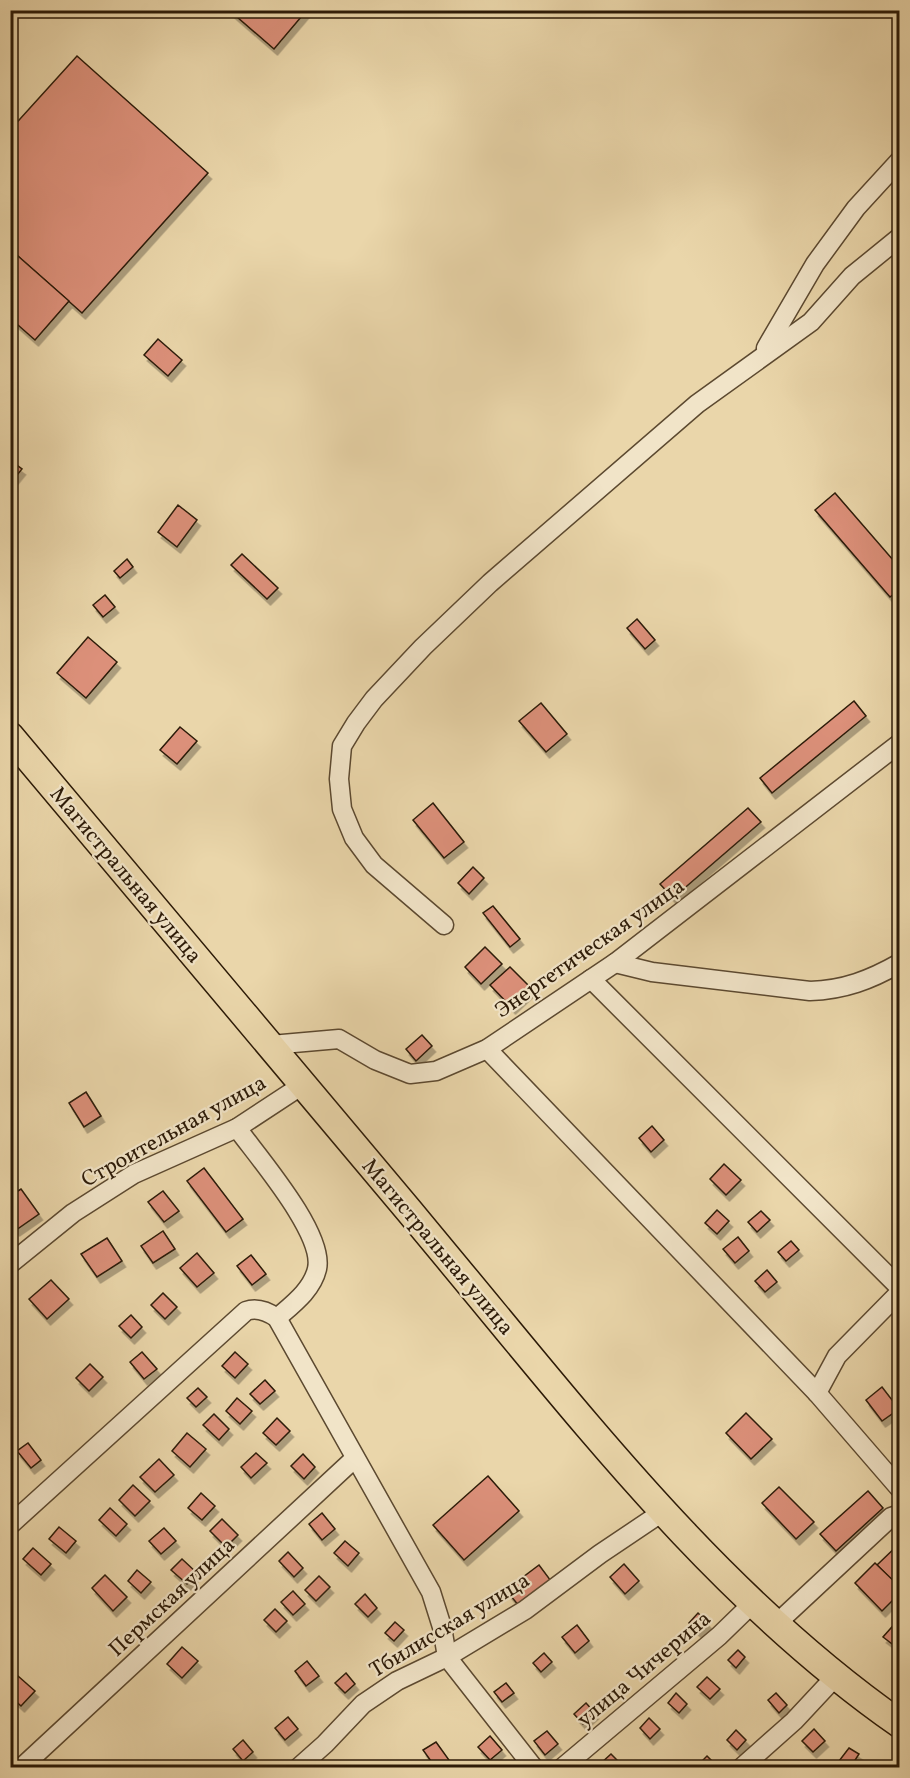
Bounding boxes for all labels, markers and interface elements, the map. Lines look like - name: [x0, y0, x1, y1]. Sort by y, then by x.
- street label: Магистральная улица: [42, 780, 208, 971]
- street label: Энергетическая улица: [489, 872, 692, 1026]
- street label: Строительная улица: [76, 1068, 272, 1196]
- street label: Магистральная улица: [354, 1152, 520, 1343]
- street label: Пермская улица: [103, 1531, 243, 1665]
- street label: Тбилисская улица: [364, 1566, 536, 1686]
- street label: улица Чичерина: [571, 1604, 719, 1735]

